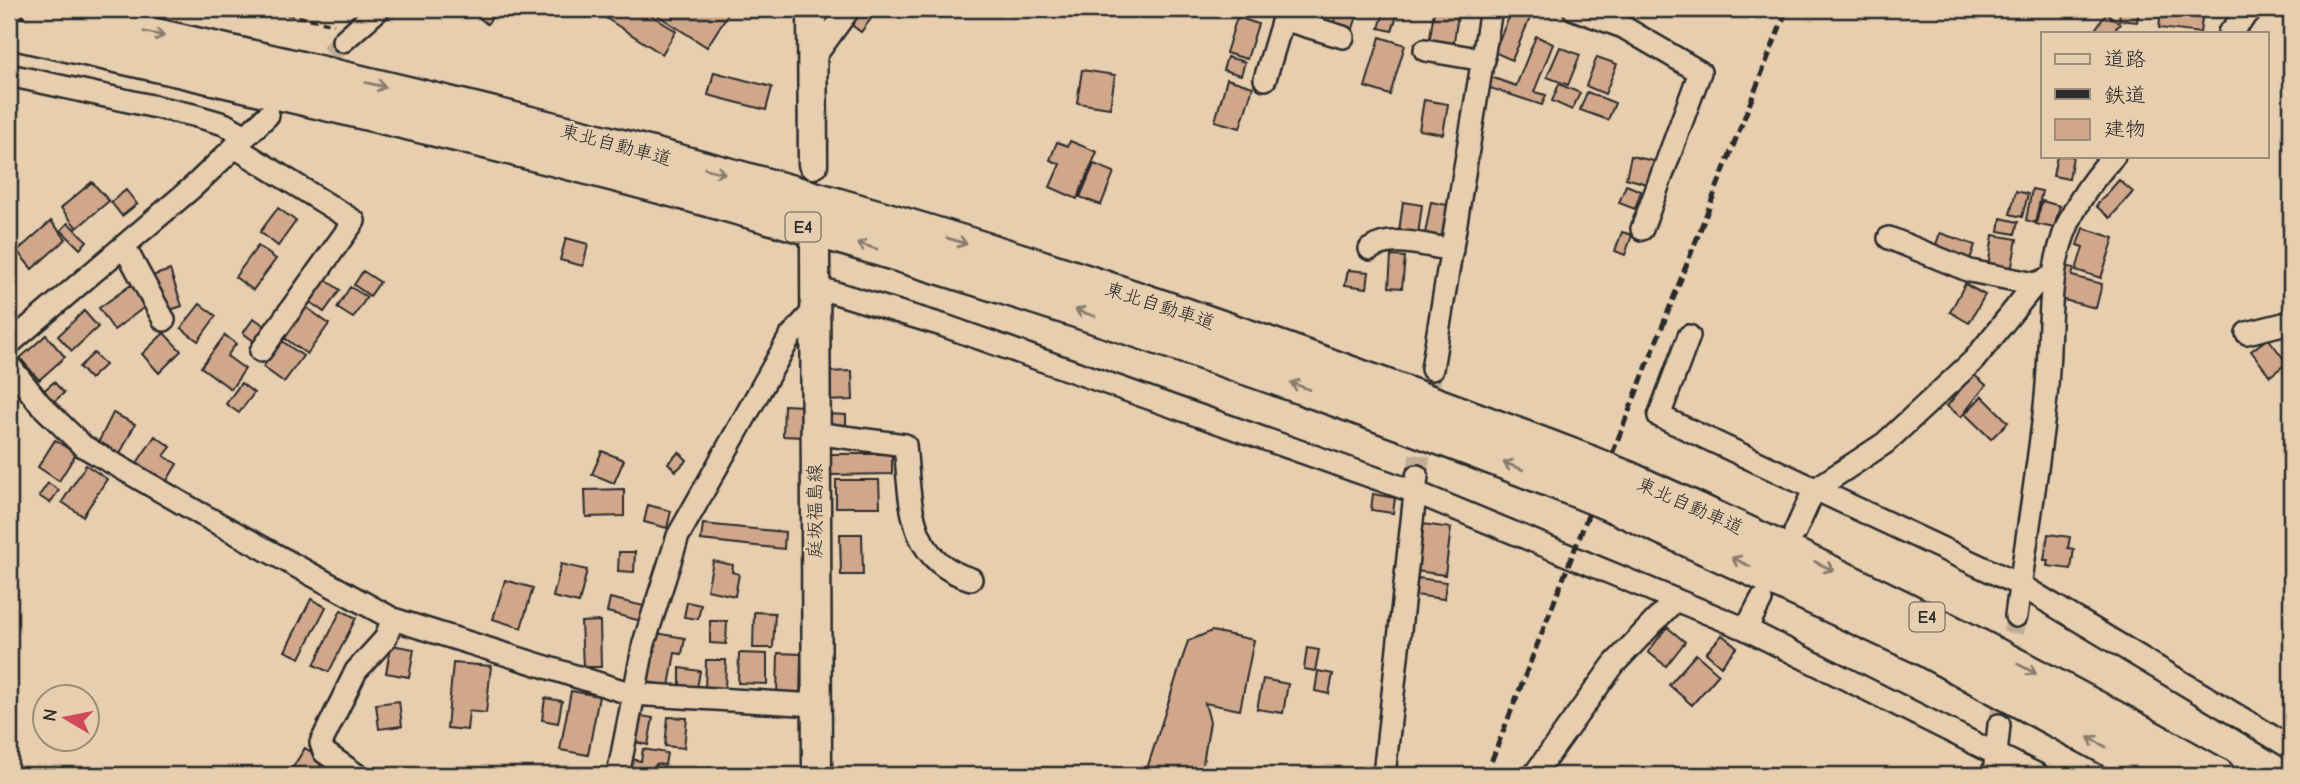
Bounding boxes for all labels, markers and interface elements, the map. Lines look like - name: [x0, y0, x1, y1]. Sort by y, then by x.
- one-way arrow: [142, 28, 165, 42]
- legend: [2041, 32, 2268, 158]
- text: 道路: [2104, 47, 2146, 71]
- one-way arrow: [364, 80, 386, 93]
- text: 鉄道: [2104, 83, 2146, 107]
- text: 建物: [2104, 117, 2146, 141]
- street label: 東北自動車道: [558, 120, 674, 170]
- one-way arrow: [704, 166, 726, 179]
- road number: E4: [786, 212, 820, 242]
- one-way arrow: [946, 235, 968, 248]
- one-way arrow: [857, 238, 879, 251]
- street label: 東北自動車道: [1102, 278, 1218, 334]
- one-way arrow: [1074, 306, 1096, 318]
- one-way arrow: [1290, 378, 1312, 391]
- one-way arrow: [1503, 458, 1524, 471]
- street label: 庭坂福島線: [804, 463, 826, 559]
- street label: 東北自動車道: [1633, 473, 1747, 539]
- one-way arrow: [1731, 555, 1752, 568]
- one-way arrow: [1813, 560, 1834, 574]
- road number: E4: [1910, 602, 1944, 632]
- one-way arrow: [2016, 663, 2036, 677]
- north arrow: [32, 682, 102, 752]
- text: N: [38, 707, 62, 723]
- one-way arrow: [2087, 735, 2108, 748]

